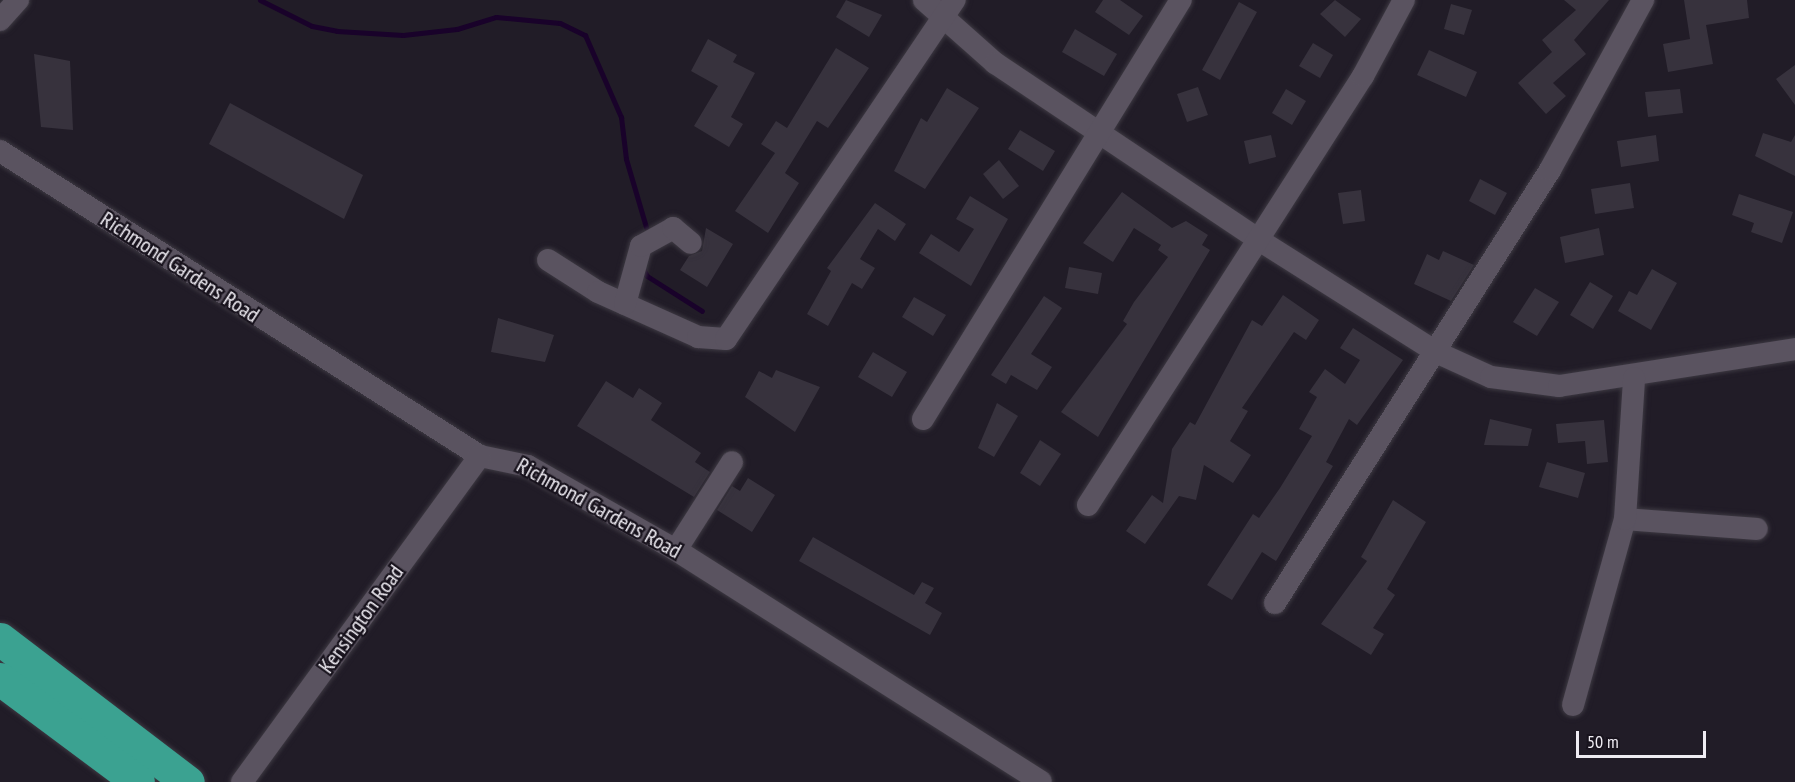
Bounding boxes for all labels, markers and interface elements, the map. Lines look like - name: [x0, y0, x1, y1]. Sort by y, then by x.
- street label: Richmond Gardens Road: [96, 206, 264, 328]
- street label: Richmond Gardens Road: [512, 452, 686, 564]
- street label: Kensington Road: [313, 560, 409, 678]
- scale bar: [1579, 719, 1710, 757]
- text: 50 m: [1587, 730, 1619, 753]

